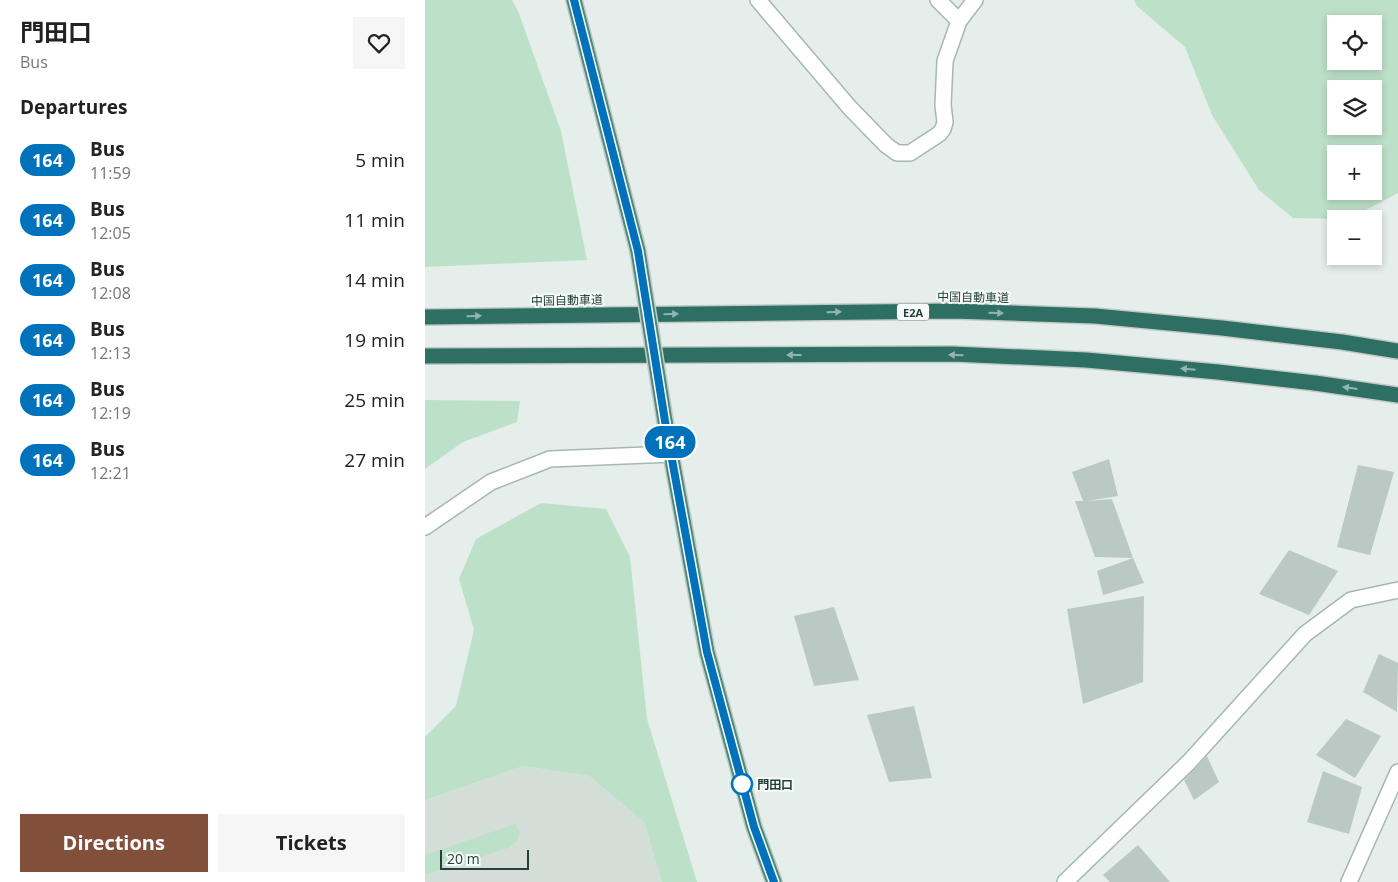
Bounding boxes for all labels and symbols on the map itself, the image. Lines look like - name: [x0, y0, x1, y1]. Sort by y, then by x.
- street label: 中国自動車道: [937, 288, 1009, 306]
- street label: 中国自動車道: [531, 291, 603, 309]
- road number: E2A: [897, 304, 929, 320]
- one-way arrow: [826, 308, 842, 316]
- one-way arrow: [988, 309, 1004, 317]
- one-way arrow: [663, 310, 679, 318]
- one-way arrow: [466, 311, 482, 319]
- one-way arrow: [948, 350, 964, 358]
- one-way arrow: [786, 351, 802, 359]
- one-way arrow: [1180, 365, 1196, 373]
- one-way arrow: [1341, 383, 1357, 391]
- line badge: 164: [641, 426, 699, 458]
- marker: 門田口: [731, 773, 753, 795]
- place label: 門田口: [757, 776, 793, 793]
- scale bar: [440, 847, 529, 870]

